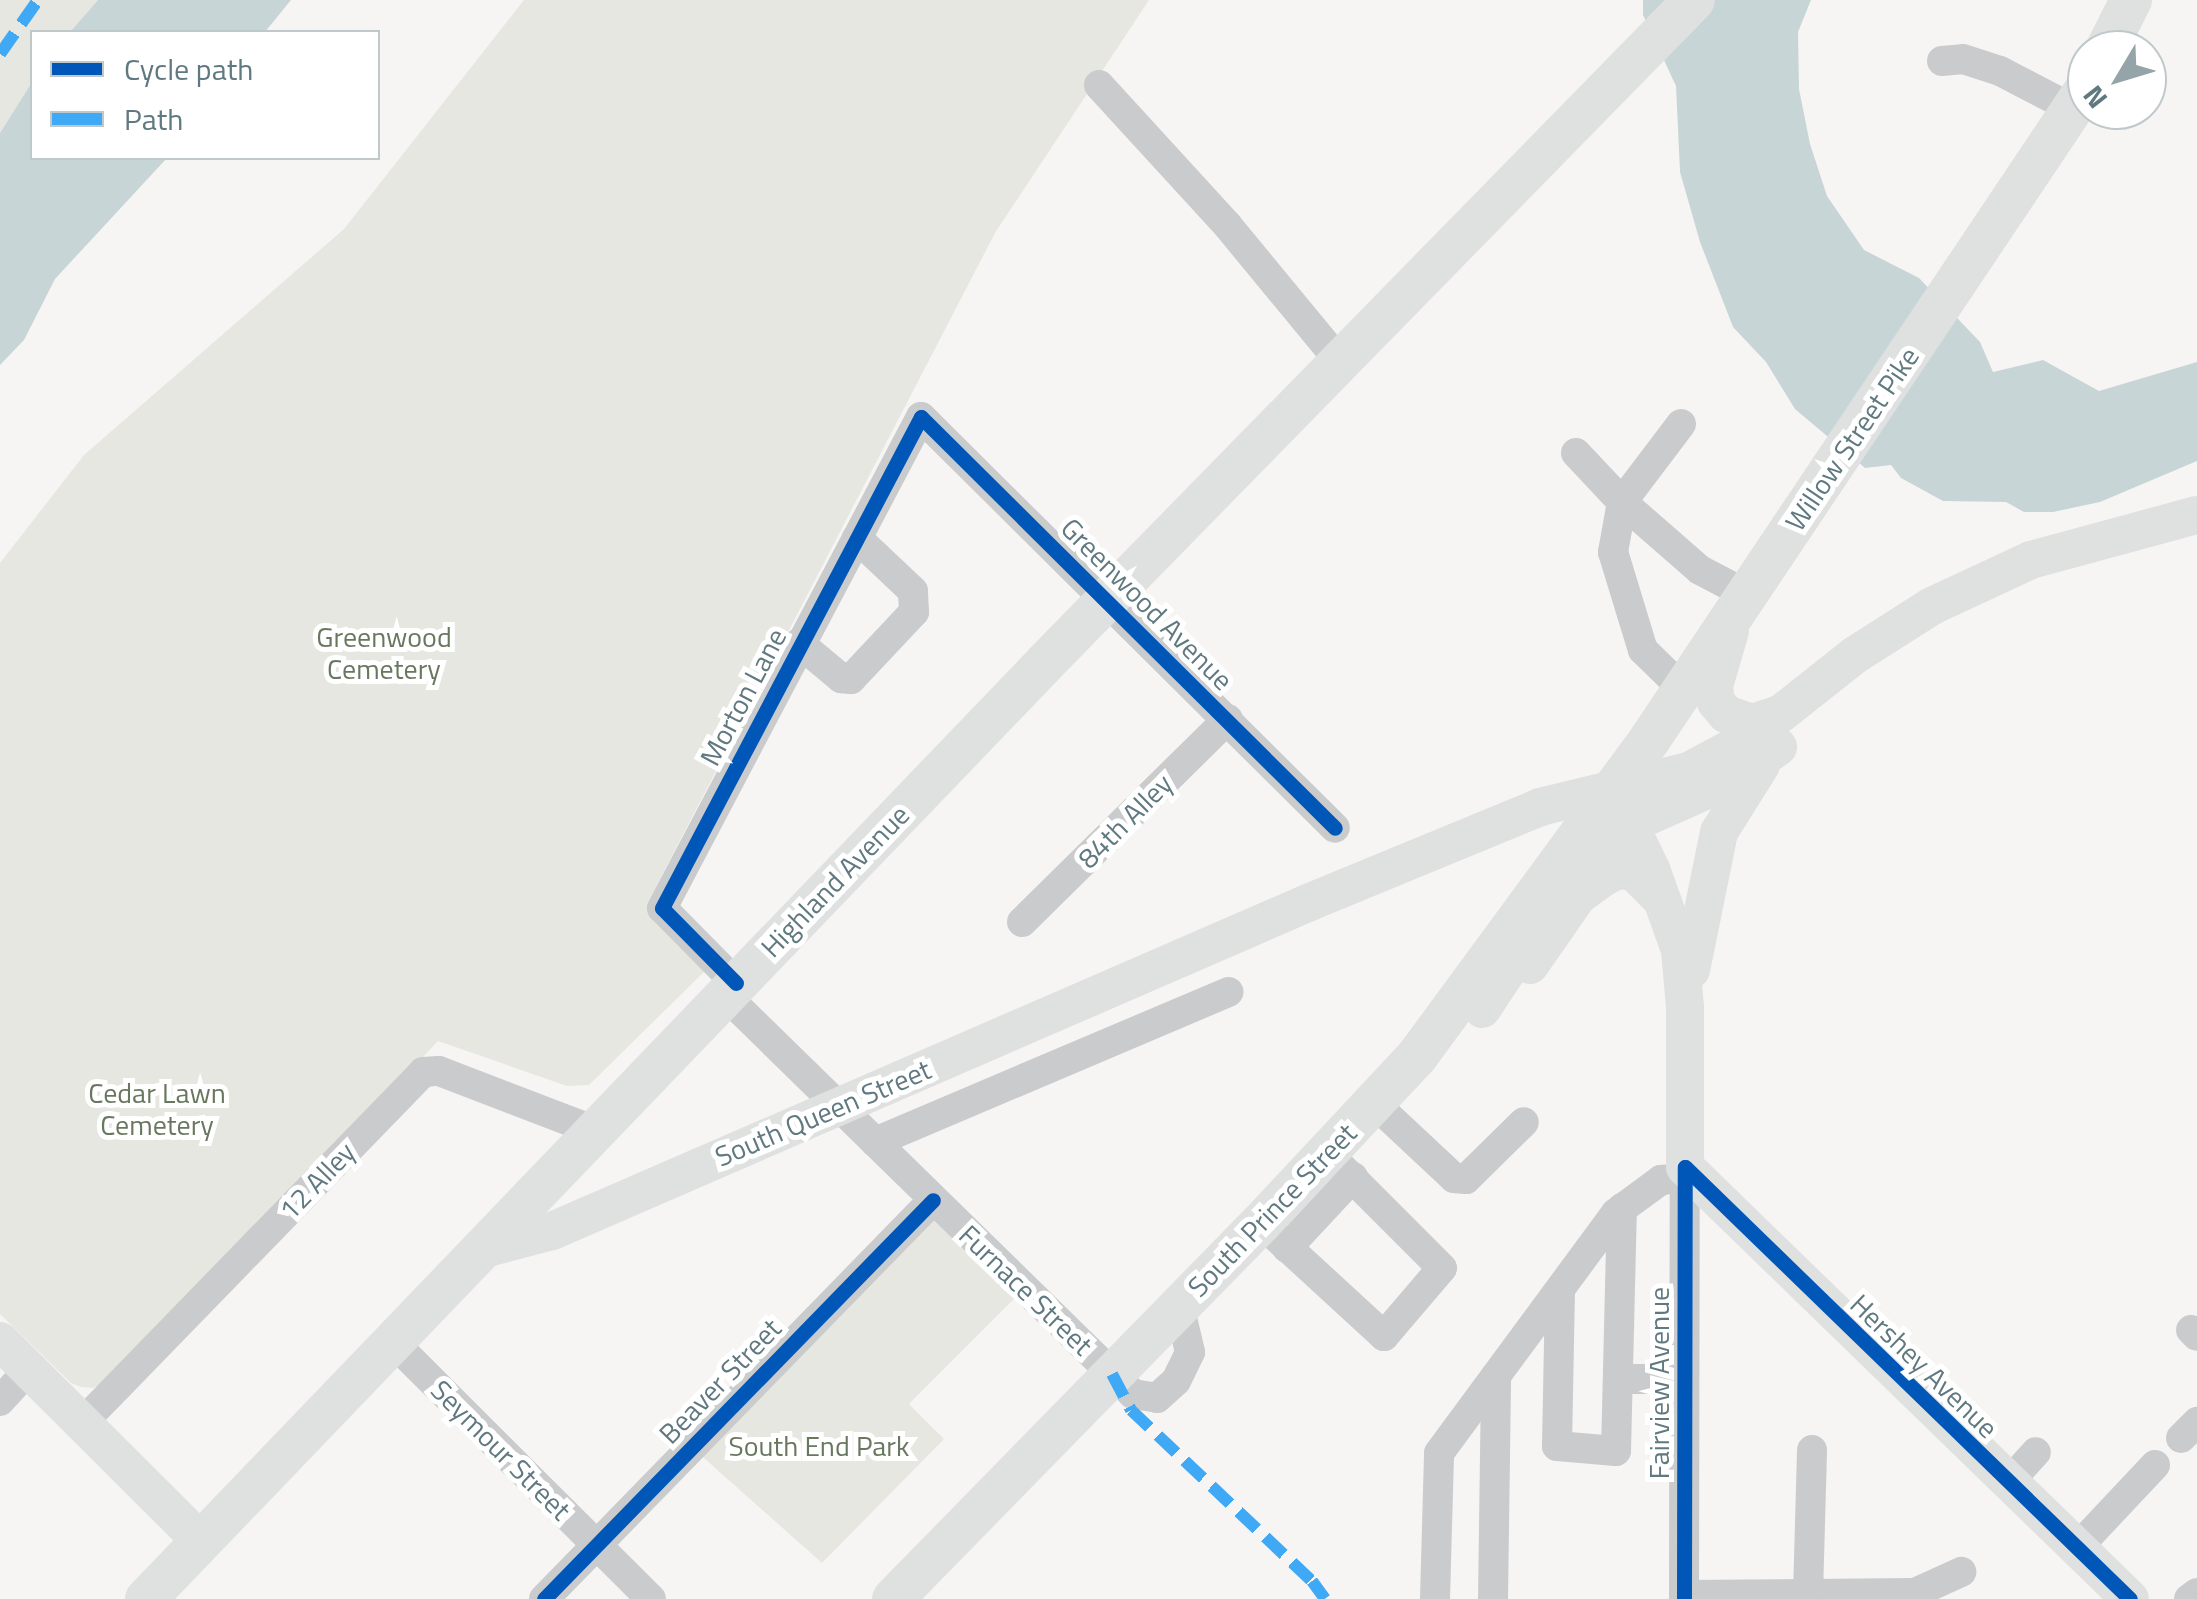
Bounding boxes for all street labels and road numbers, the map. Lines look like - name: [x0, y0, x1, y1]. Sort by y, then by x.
- street label: Willow Street Pike: [1778, 341, 1926, 537]
- street label: Greenwood Avenue: [1054, 511, 1240, 697]
- street label: Morton Lane: [693, 623, 793, 771]
- street label: 84th Alley: [1071, 767, 1179, 875]
- street label: Highland Avenue: [754, 798, 916, 964]
- street label: South Queen Street: [710, 1052, 936, 1174]
- street label: South Prince Street: [1181, 1116, 1363, 1304]
- street label: 12 Alley: [272, 1135, 362, 1227]
- street label: Furnace Street: [952, 1218, 1100, 1362]
- street label: Fairview Avenue: [1642, 1287, 1676, 1479]
- street label: Hershey Avenue: [1843, 1287, 2005, 1445]
- street label: Beaver Street: [652, 1312, 788, 1450]
- street label: Seymour Street: [424, 1373, 578, 1527]

